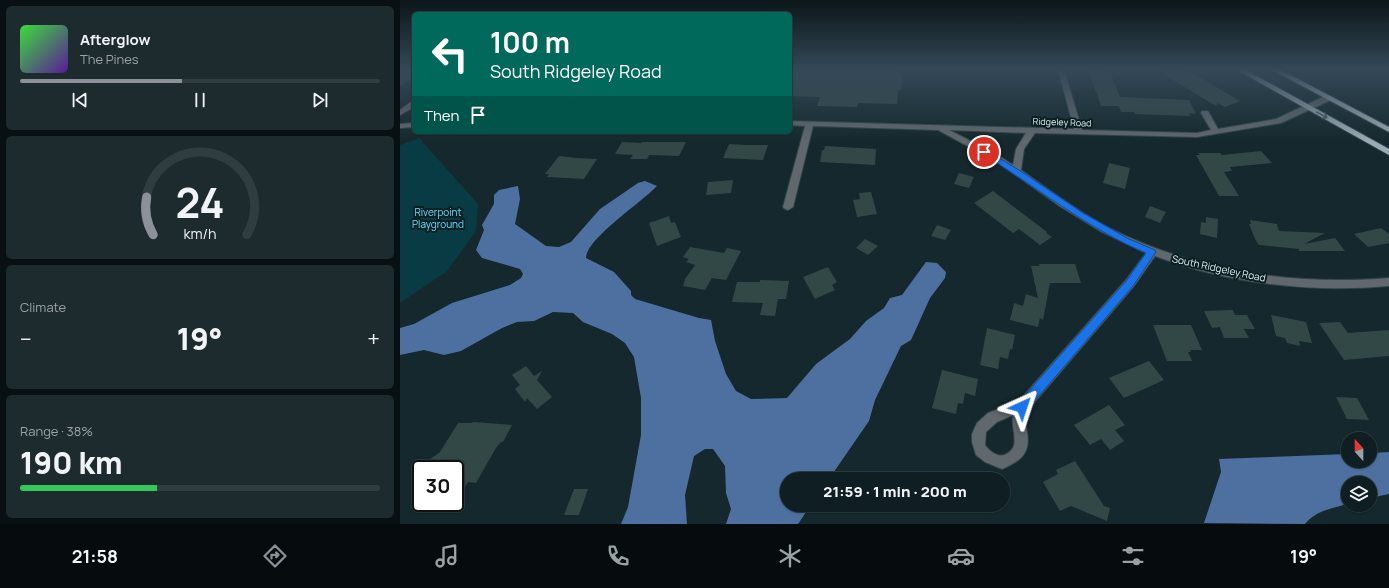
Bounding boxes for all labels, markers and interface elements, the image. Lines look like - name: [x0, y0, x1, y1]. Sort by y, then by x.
- text: 100 m: [490, 23, 570, 61]
- icon: left: [424, 28, 476, 80]
- text: Afterglow: [80, 29, 151, 50]
- text: The Pines: [80, 50, 139, 68]
- text: South Ridgeley Road: [490, 59, 662, 83]
- icon: previous: [69, 89, 91, 111]
- icon: pause: [189, 89, 211, 111]
- icon: next: [309, 89, 331, 111]
- icon: arrive: [467, 104, 489, 126]
- text: Then: [424, 105, 459, 126]
- one-way arrow: [1316, 111, 1328, 119]
- street label: Ridgeley Road: [1032, 114, 1092, 130]
- pin: [967, 135, 1001, 169]
- icon: arrive: [973, 141, 995, 163]
- text: 24: [175, 174, 225, 230]
- park label: Riverpoint Playground: [412, 205, 464, 231]
- text: km/h: [183, 224, 217, 243]
- street label: South Ridgeley Road: [1171, 251, 1267, 285]
- text: Climate: [20, 298, 66, 316]
- text: 19°: [177, 318, 222, 359]
- text: −: [20, 324, 32, 354]
- text: +: [367, 324, 380, 354]
- position arrow: [1001, 386, 1043, 428]
- text: Range · 38%: [20, 422, 93, 440]
- north arrow: [1341, 432, 1377, 468]
- map controls: [1341, 432, 1377, 512]
- text: 190 km: [20, 442, 123, 483]
- speed limit sign: 30: [412, 460, 464, 512]
- button: layers: [1341, 476, 1377, 512]
- text: 21:59 · 1 min · 200 m: [823, 481, 967, 502]
- icon: directions: [261, 542, 289, 570]
- icon: music: [433, 542, 461, 570]
- icon: phone: [604, 542, 632, 570]
- icon: climate: [776, 542, 804, 570]
- icon: car: [947, 542, 975, 570]
- icon: filters: [1119, 542, 1147, 570]
- text: 21:58: [72, 544, 118, 568]
- text: 19°: [1290, 544, 1317, 568]

